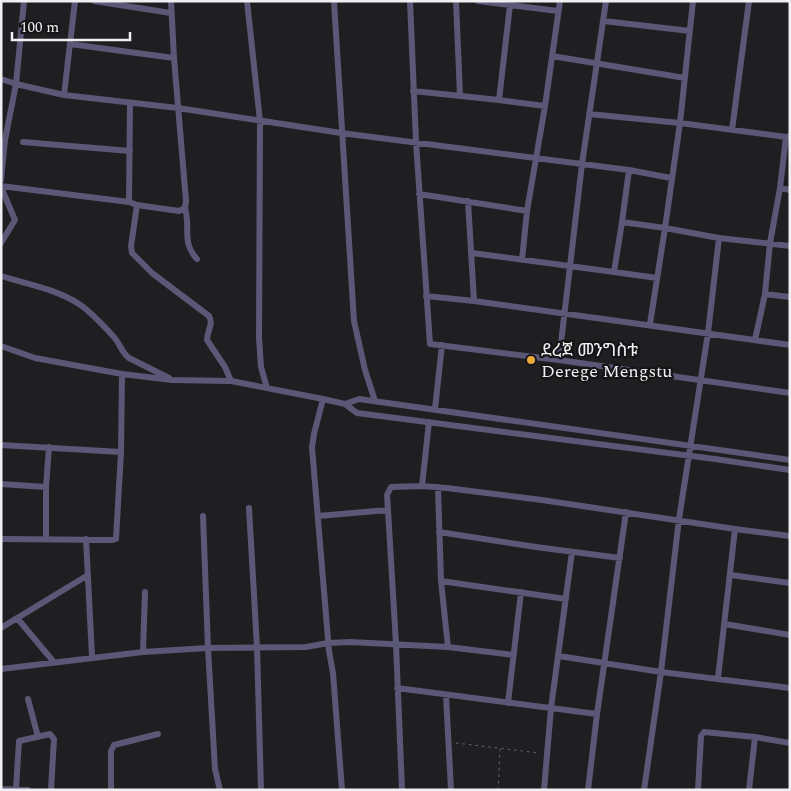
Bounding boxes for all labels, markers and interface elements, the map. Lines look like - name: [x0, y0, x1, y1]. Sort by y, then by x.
- scale bar: [12, 10, 130, 42]
- text: 100 m: [20, 16, 59, 39]
- place label: ደረጀ መንግስቱ Derege Mengstu: [541, 337, 672, 385]
- marker: ደረጀ መንግስቱ Derege Mengstu: [525, 354, 537, 366]

